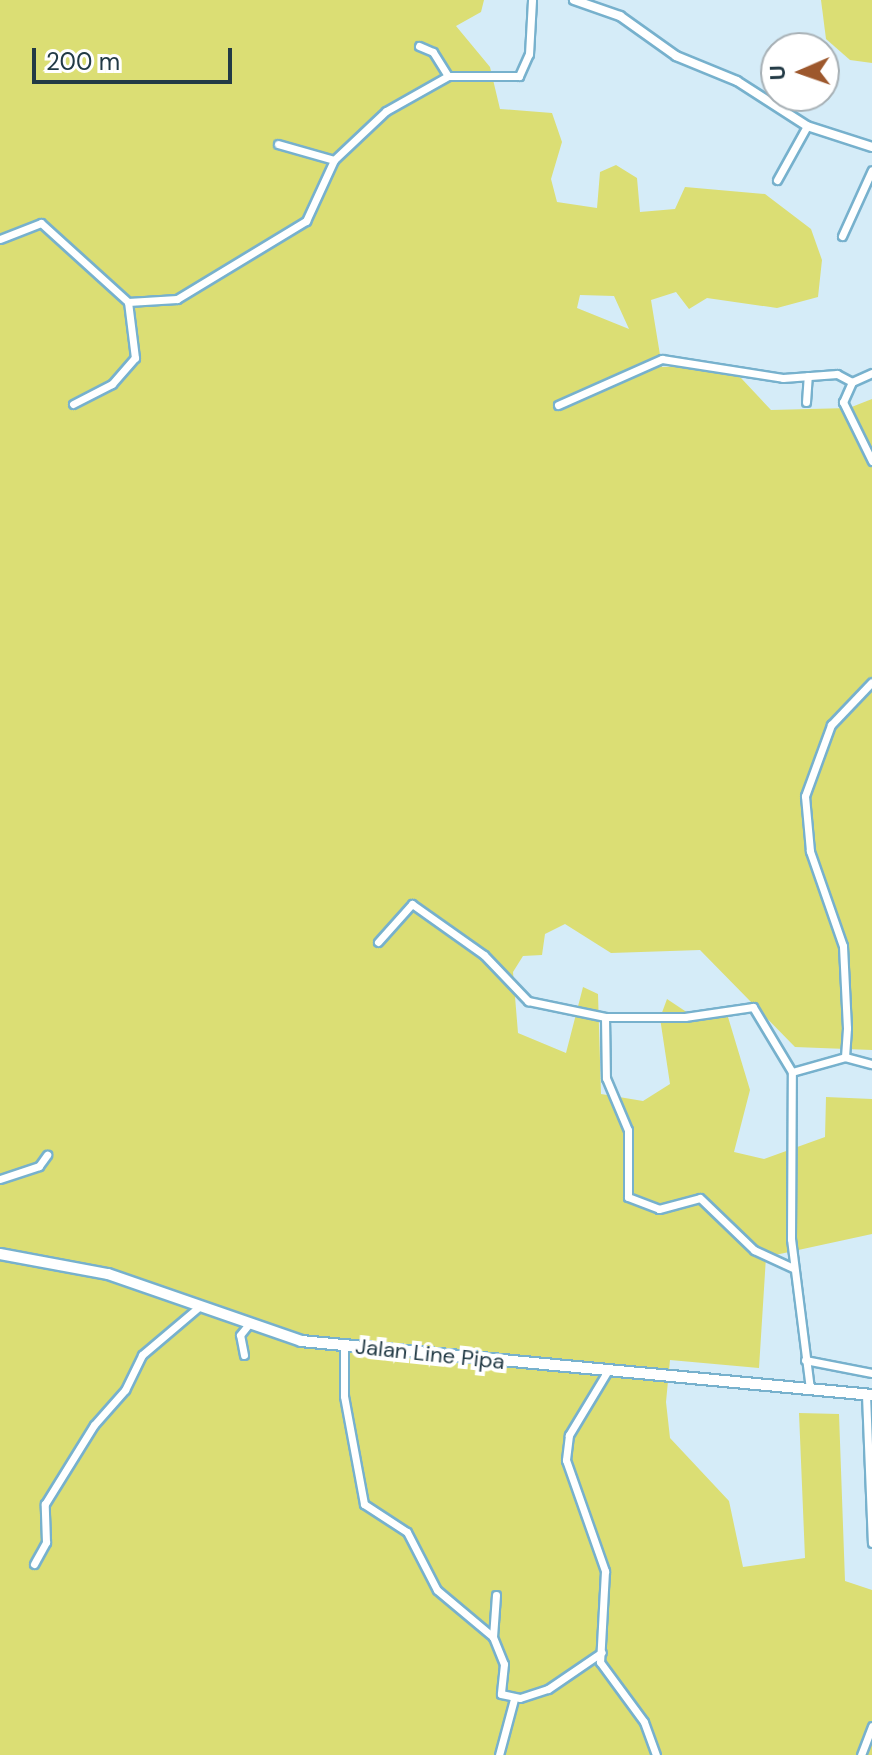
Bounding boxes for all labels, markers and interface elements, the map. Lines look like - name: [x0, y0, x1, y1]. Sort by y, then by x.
- scale bar: [36, 32, 236, 82]
- north arrow: [760, 32, 840, 112]
- text: 200 m: [46, 46, 120, 77]
- text: U: [763, 65, 792, 81]
- street label: Jalan Line Pipa: [354, 1333, 506, 1375]

